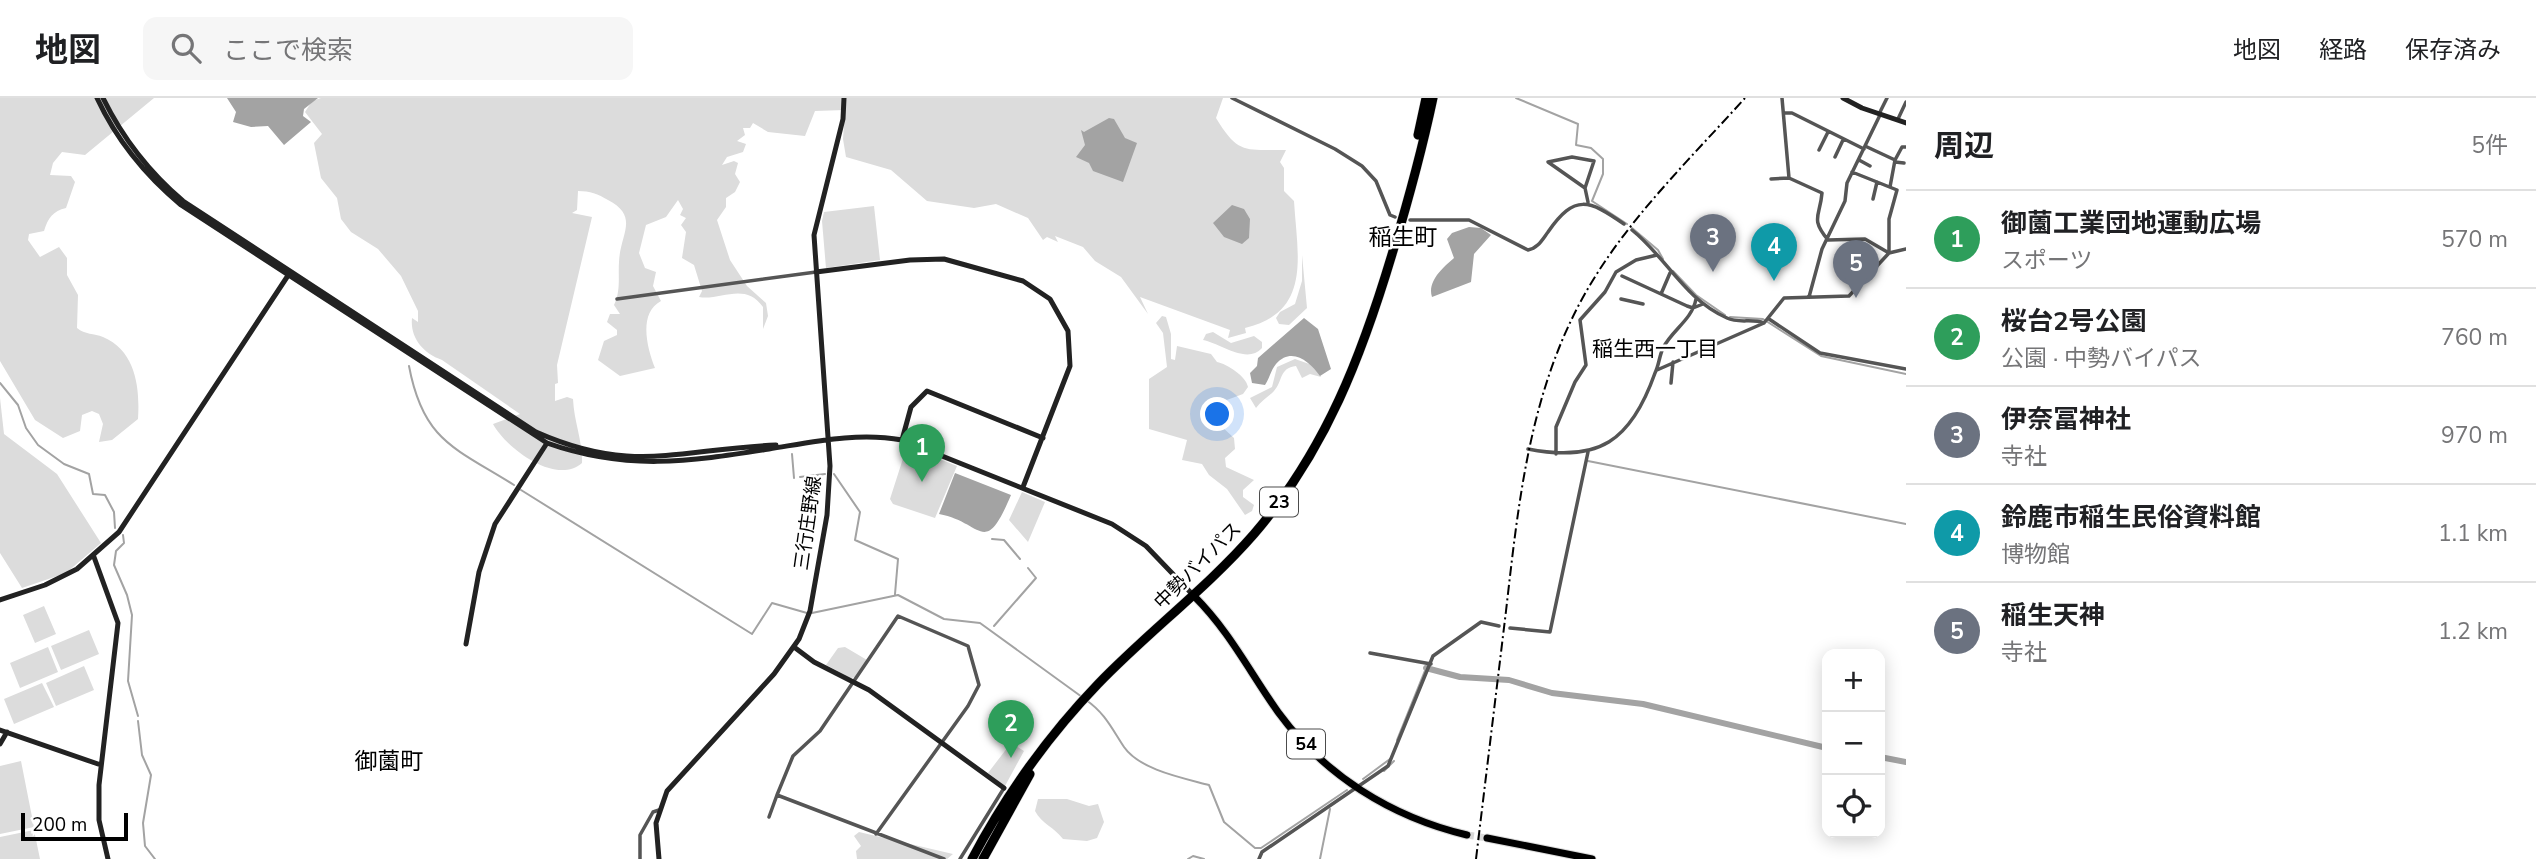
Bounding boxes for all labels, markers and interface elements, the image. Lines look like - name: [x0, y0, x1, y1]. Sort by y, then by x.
- search box: [143, 17, 633, 80]
- text: 地図: [35, 28, 101, 73]
- icon: search: [167, 29, 205, 67]
- text: ここで検索: [223, 33, 353, 68]
- text: 地図: [2233, 34, 2281, 66]
- text: 経路: [2319, 34, 2367, 66]
- text: 保存済み: [2405, 34, 2501, 66]
- text: 周辺: [1934, 126, 1994, 167]
- text: 5件: [2471, 130, 2508, 161]
- text: 御薗工業団地運動広場: [2001, 206, 2261, 241]
- pin: 3: [1690, 214, 1736, 272]
- district label: 稲生町: [1369, 222, 1438, 253]
- pin: 4: [1751, 223, 1797, 281]
- text: 1: [1950, 224, 1964, 255]
- text: 570 m: [2441, 224, 2508, 255]
- pin: 5: [1833, 240, 1879, 298]
- text: スポーツ: [2001, 245, 2093, 276]
- text: 桜台2号公園: [2001, 304, 2147, 339]
- text: 2: [1950, 322, 1964, 353]
- text: 760 m: [2441, 322, 2508, 353]
- district label: 稲生西一丁目: [1592, 335, 1718, 363]
- text: 公園 · 中勢バイパス: [2001, 343, 2202, 374]
- your location: [1200, 397, 1234, 431]
- text: 伊奈冨神社: [2001, 402, 2131, 437]
- text: 3: [1950, 420, 1964, 451]
- text: 970 m: [2441, 420, 2508, 451]
- pin: 1: [899, 424, 945, 482]
- text: 寺社: [2001, 441, 2047, 472]
- street label: 三行庄野線: [789, 474, 827, 572]
- road number: 23: [1260, 488, 1298, 516]
- text: 鈴鹿市稲生民俗資料館: [2001, 500, 2261, 535]
- street label: 中勢バイパス: [1148, 516, 1247, 615]
- text: 4: [1950, 518, 1964, 549]
- text: 1.1 km: [2438, 518, 2508, 549]
- text: 博物館: [2001, 539, 2070, 570]
- text: 稲生天神: [2001, 598, 2105, 633]
- text: 5: [1950, 616, 1964, 647]
- text: 1.2 km: [2438, 616, 2508, 647]
- text: 寺社: [2001, 637, 2047, 668]
- map controls: [1822, 649, 1885, 838]
- button: +: [1822, 649, 1885, 712]
- pin: 2: [988, 700, 1034, 758]
- button: −: [1822, 712, 1885, 775]
- road number: 54: [1287, 730, 1325, 758]
- district label: 御薗町: [355, 746, 424, 777]
- button: locate: [1822, 775, 1885, 838]
- scale bar: [21, 810, 128, 842]
- text: 200 m: [32, 812, 87, 838]

